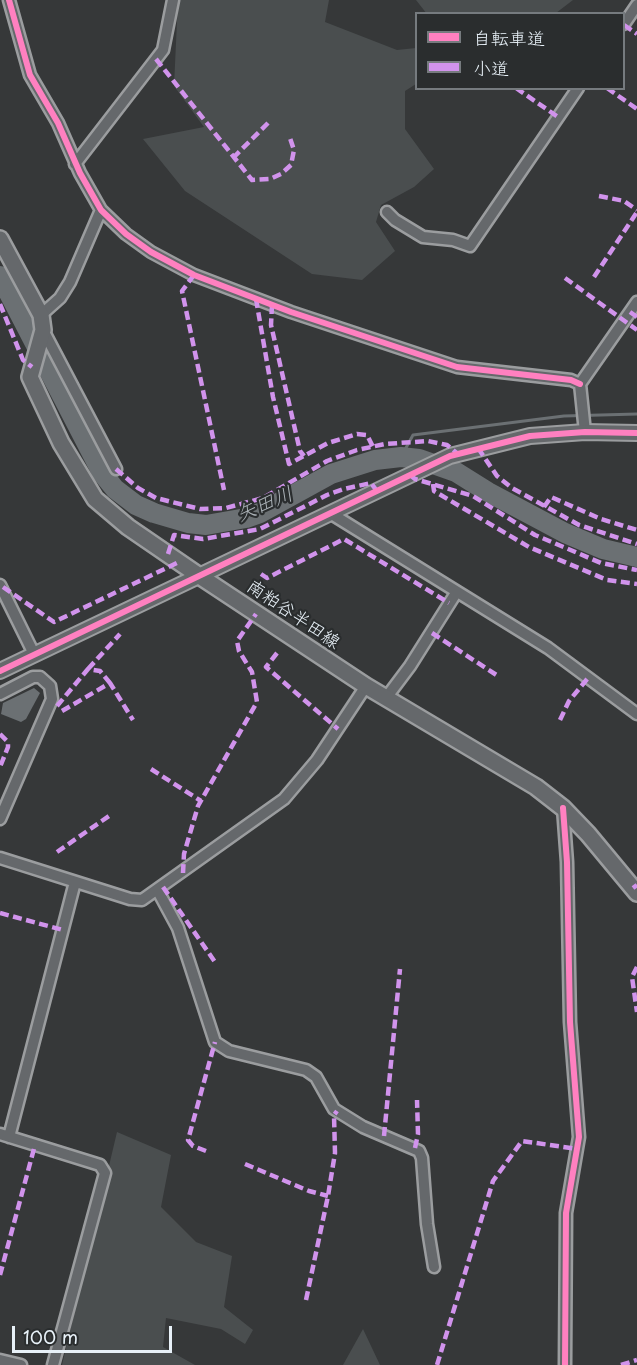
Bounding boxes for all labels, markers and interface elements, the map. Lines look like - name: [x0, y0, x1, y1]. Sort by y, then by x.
- legend: [415, 12, 625, 90]
- text: 自転車道: [473, 24, 545, 51]
- text: 小道: [473, 54, 509, 81]
- water label: 矢田川: [233, 482, 297, 528]
- street label: 南粕谷半田線: [242, 576, 344, 654]
- scale bar: [15, 1314, 176, 1352]
- text: 100 m: [23, 1323, 78, 1350]

